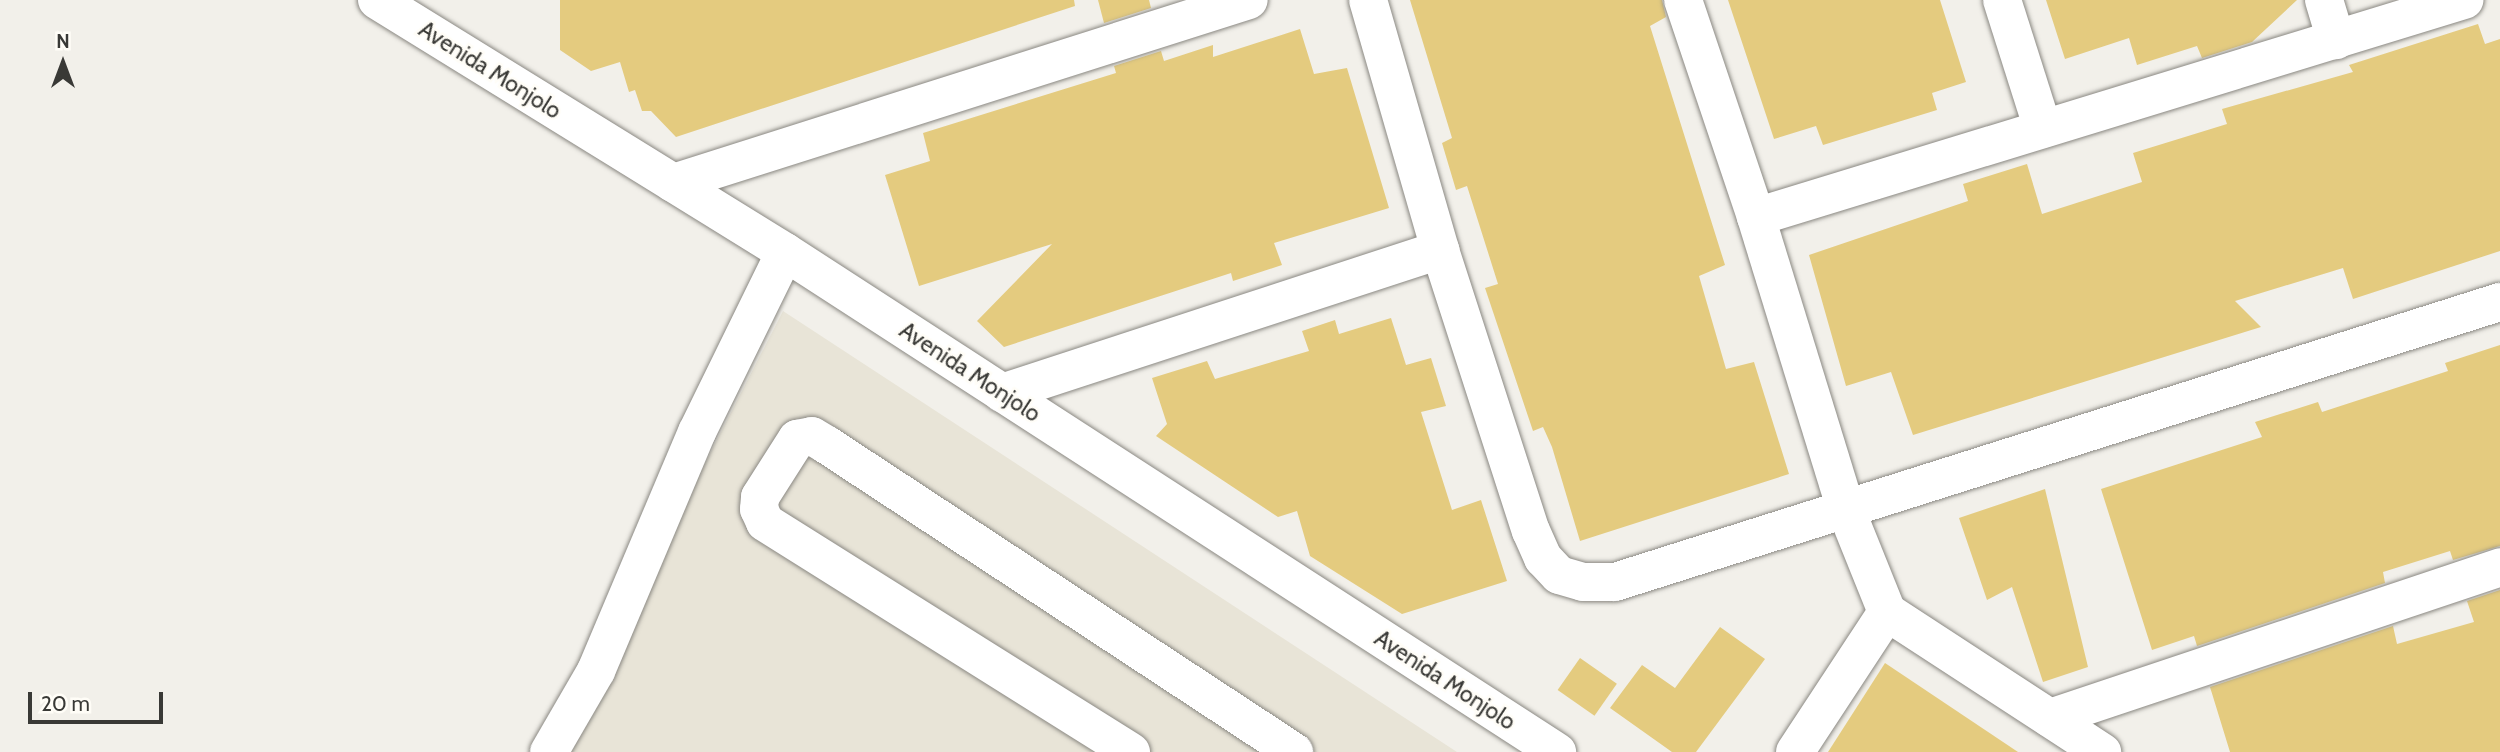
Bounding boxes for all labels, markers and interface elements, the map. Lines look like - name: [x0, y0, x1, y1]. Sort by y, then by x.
- street label: Avenida Monjolo: [414, 15, 566, 125]
- north arrow: [28, 28, 98, 98]
- text: N: [56, 30, 70, 53]
- street label: Avenida Monjolo: [894, 316, 1046, 428]
- street label: Avenida Monjolo: [1369, 624, 1521, 736]
- scale bar: [32, 678, 166, 722]
- text: 20 m: [41, 691, 90, 716]

